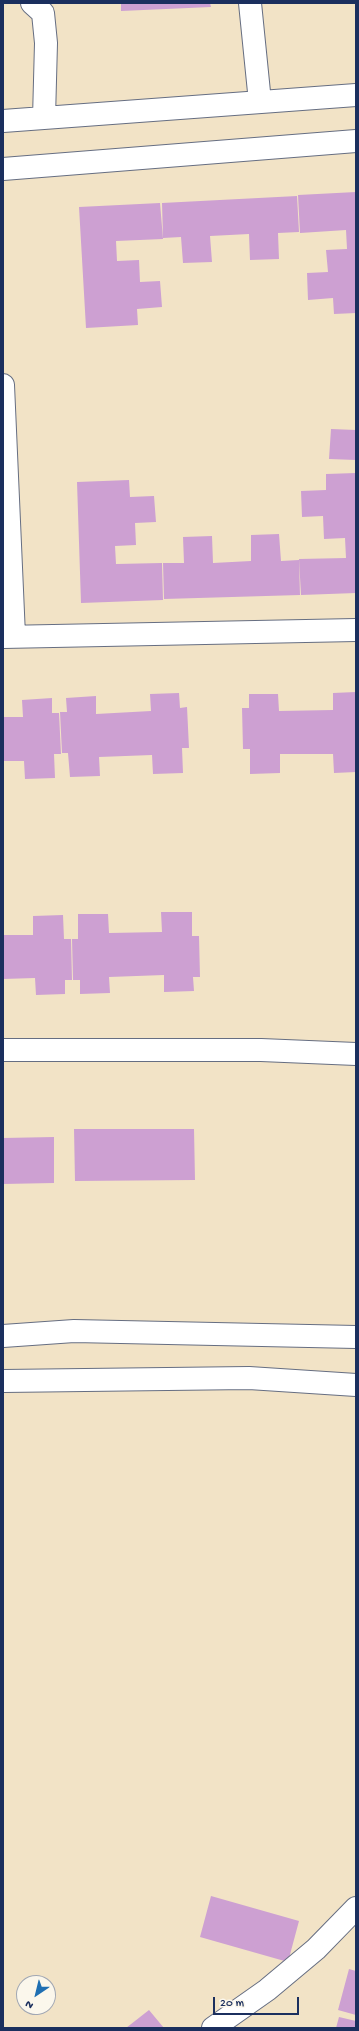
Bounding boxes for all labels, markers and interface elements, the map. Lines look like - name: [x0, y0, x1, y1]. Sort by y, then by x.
- north arrow: [16, 1975, 56, 2015]
- scale bar: [215, 1989, 301, 2015]
- text: N: [23, 1997, 36, 2011]
- text: 20 m: [220, 1997, 244, 2011]

